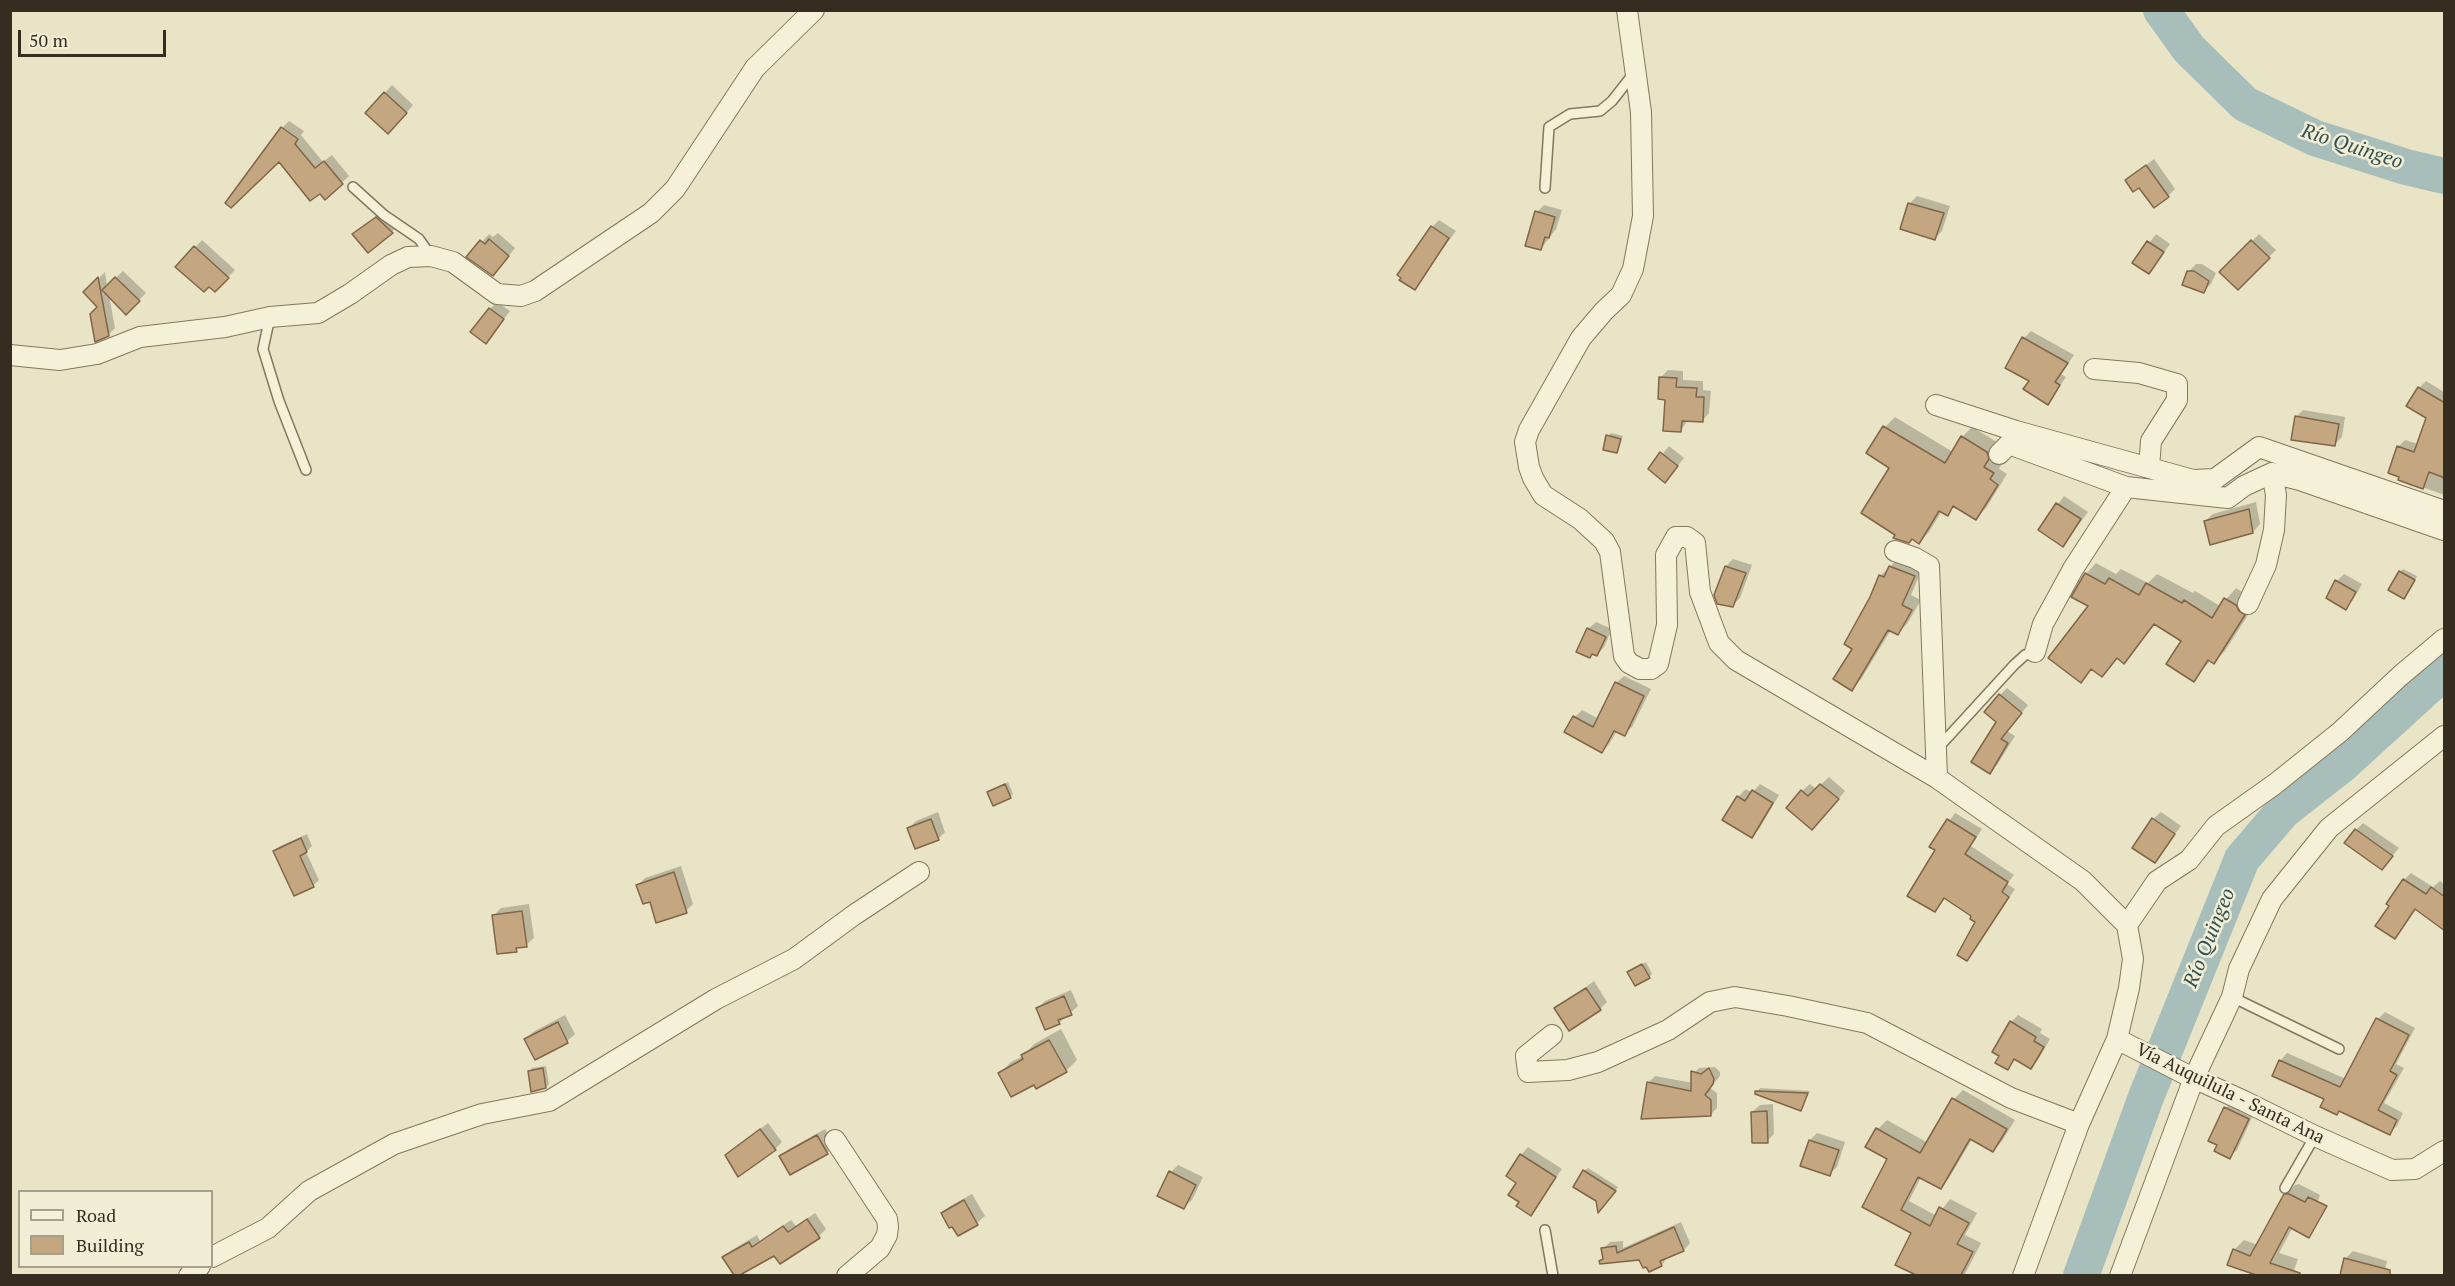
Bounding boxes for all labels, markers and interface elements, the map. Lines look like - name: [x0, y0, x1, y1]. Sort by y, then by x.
- scale bar: [21, 18, 170, 56]
- text: 50 m: [29, 28, 68, 52]
- water label: Río Quingeo: [2298, 119, 2406, 175]
- water label: Río Quingeo: [2179, 885, 2241, 991]
- street label: Vía Auquilula - Santa Ana: [2132, 1039, 2328, 1149]
- legend: [18, 1190, 213, 1268]
- text: Road: [76, 1203, 116, 1227]
- text: Building: [76, 1233, 144, 1257]

